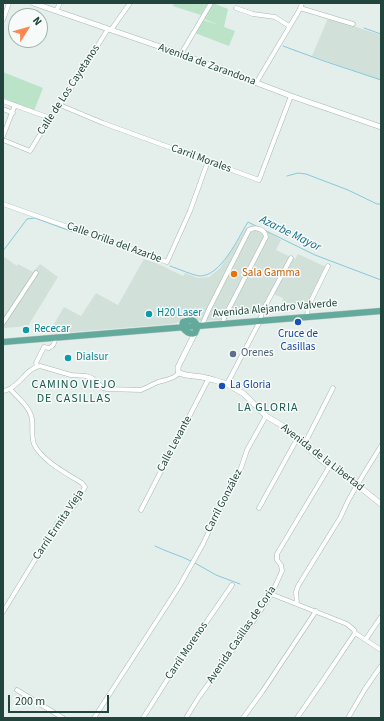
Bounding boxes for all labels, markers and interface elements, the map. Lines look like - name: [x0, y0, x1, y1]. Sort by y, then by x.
- north arrow: [8, 8, 48, 48]
- text: N: [29, 14, 45, 29]
- street label: Avenida de Zarandona: [156, 41, 258, 89]
- street label: Calle de Los Cayetanos: [35, 43, 103, 137]
- street label: Carril Morales: [169, 142, 233, 176]
- water label: Azarbe Mayor: [257, 213, 323, 255]
- street label: Calle Orilla del Azarbe: [65, 220, 163, 266]
- place label: Sala Gamma: [242, 267, 300, 281]
- marker: Sala Gamma: [229, 269, 239, 279]
- street label: Avenida Alejandro Valverde: [212, 297, 338, 321]
- place label: H20 Laser: [157, 307, 202, 321]
- marker: H20 Laser: [144, 309, 154, 319]
- marker: Cruce de Casillas: [293, 317, 303, 327]
- place label: Rececar: [34, 323, 70, 337]
- marker: Rececar: [21, 325, 31, 335]
- place label: Cruce de Casillas: [278, 328, 318, 354]
- place label: Orenes: [241, 347, 274, 361]
- marker: Orenes: [228, 349, 238, 359]
- place label: Dialsur: [76, 351, 108, 365]
- marker: Dialsur: [63, 353, 73, 363]
- district label: CAMINO VIEJO DE CASILLAS: [32, 378, 116, 406]
- place label: La Gloria: [230, 379, 271, 393]
- marker: La Gloria: [217, 381, 227, 391]
- district label: LA GLORIA: [237, 401, 299, 415]
- street label: Calle Levante: [155, 414, 195, 474]
- street label: Avenida de la Libertad: [278, 421, 366, 495]
- street label: Carril González: [202, 467, 246, 535]
- street label: Carril Ermita Vieja: [31, 487, 87, 563]
- street label: Avenida Casillas de Coria: [205, 584, 279, 686]
- street label: Carril Morenos: [163, 620, 211, 682]
- scale bar: [10, 687, 111, 713]
- text: 200 m: [15, 693, 45, 710]

